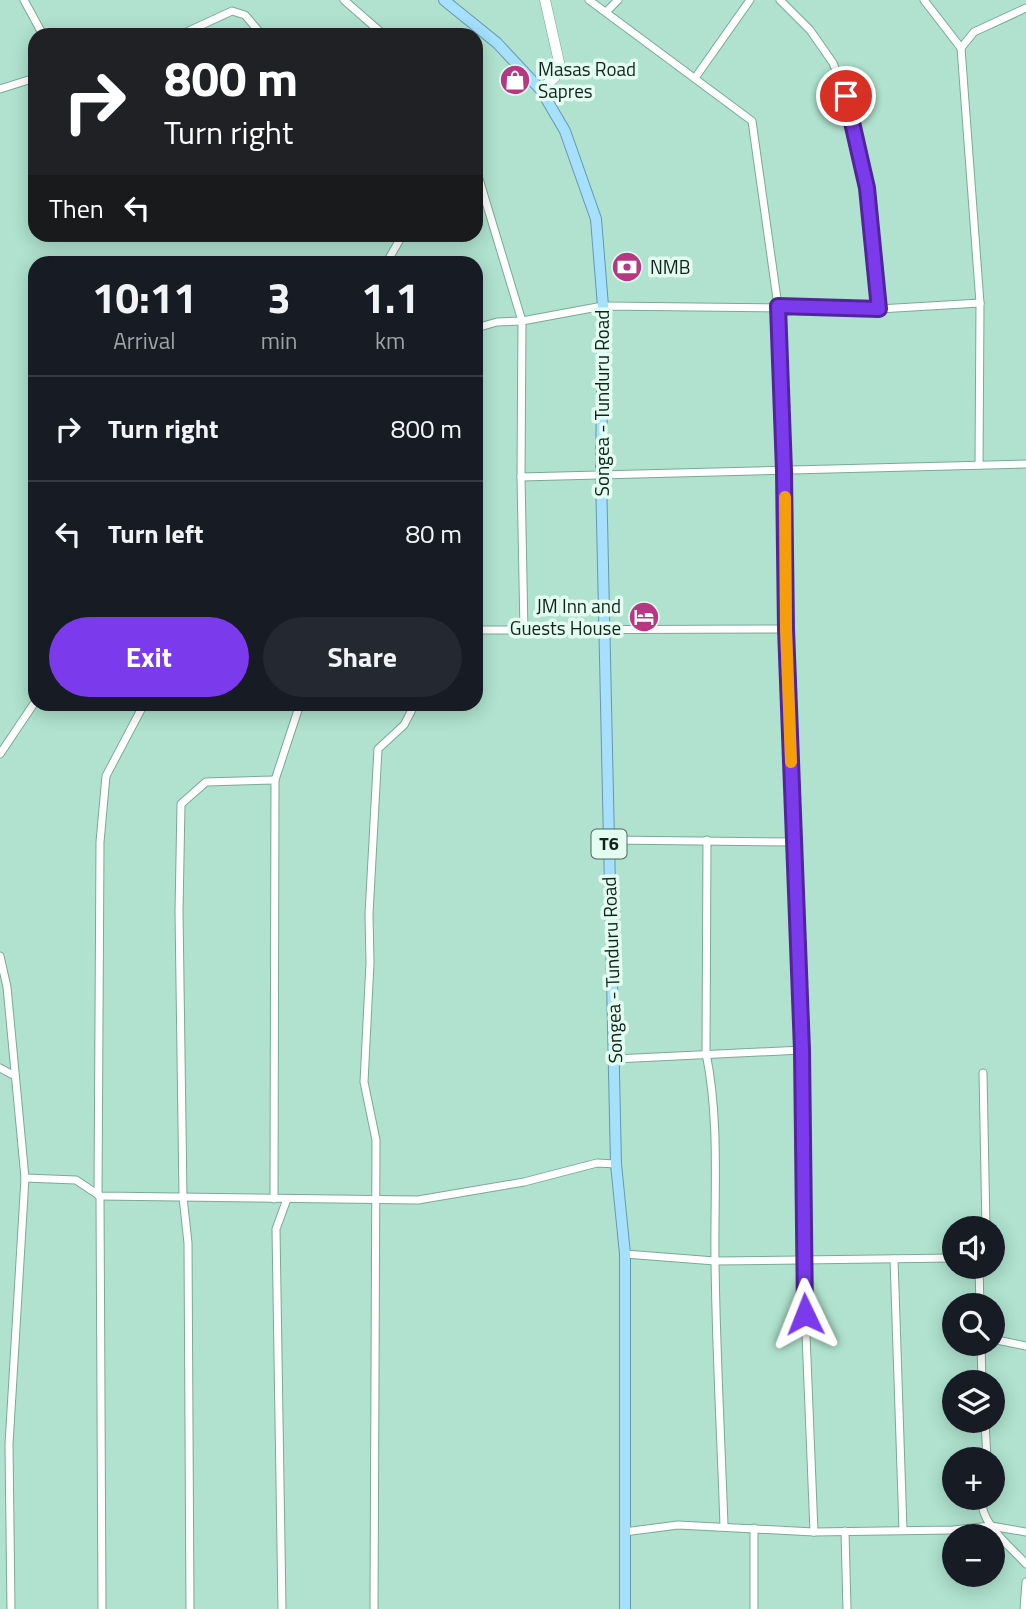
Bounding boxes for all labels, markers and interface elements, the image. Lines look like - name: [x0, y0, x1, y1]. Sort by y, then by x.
- text: 800 m: [164, 40, 298, 115]
- place label: Masas Road Sapres: [538, 54, 636, 105]
- icon: right: [49, 56, 140, 147]
- shop icon: Masas Road Sapres: [498, 63, 532, 97]
- pin: [816, 66, 876, 126]
- icon: arrive: [827, 77, 865, 115]
- text: Turn right: [164, 108, 293, 156]
- text: Then: [49, 189, 104, 228]
- icon: left: [118, 189, 156, 227]
- bank icon: NMB: [610, 250, 644, 284]
- place label: NMB: [650, 252, 691, 281]
- text: 10:11: [92, 265, 197, 329]
- text: 3: [267, 265, 291, 329]
- text: 1.1: [361, 265, 419, 329]
- street label: Songea - Tunduru Road: [587, 310, 616, 496]
- text: Arrival: [113, 323, 176, 358]
- text: min: [261, 323, 297, 358]
- text: km: [375, 323, 405, 358]
- text: Turn right: [108, 409, 219, 448]
- text: 800 m: [391, 409, 462, 448]
- icon: right: [49, 410, 87, 448]
- text: Turn left: [108, 514, 203, 553]
- text: 80 m: [405, 514, 462, 553]
- icon: left: [49, 515, 87, 553]
- place label: JM Inn and Guests House: [510, 591, 621, 642]
- hotel icon: JM Inn and Guests House: [627, 600, 661, 634]
- button: Exit: [49, 617, 249, 697]
- button: Share: [263, 617, 462, 697]
- road number: T6: [592, 830, 626, 858]
- street label: Songea - Tunduru Road: [594, 876, 629, 1064]
- map controls: [942, 1216, 1005, 1587]
- button: sound: [942, 1216, 1005, 1279]
- position arrow: [768, 1277, 842, 1351]
- button: search: [942, 1293, 1005, 1356]
- button: layers: [942, 1370, 1005, 1433]
- button: +: [942, 1447, 1005, 1510]
- button: −: [942, 1524, 1005, 1587]

